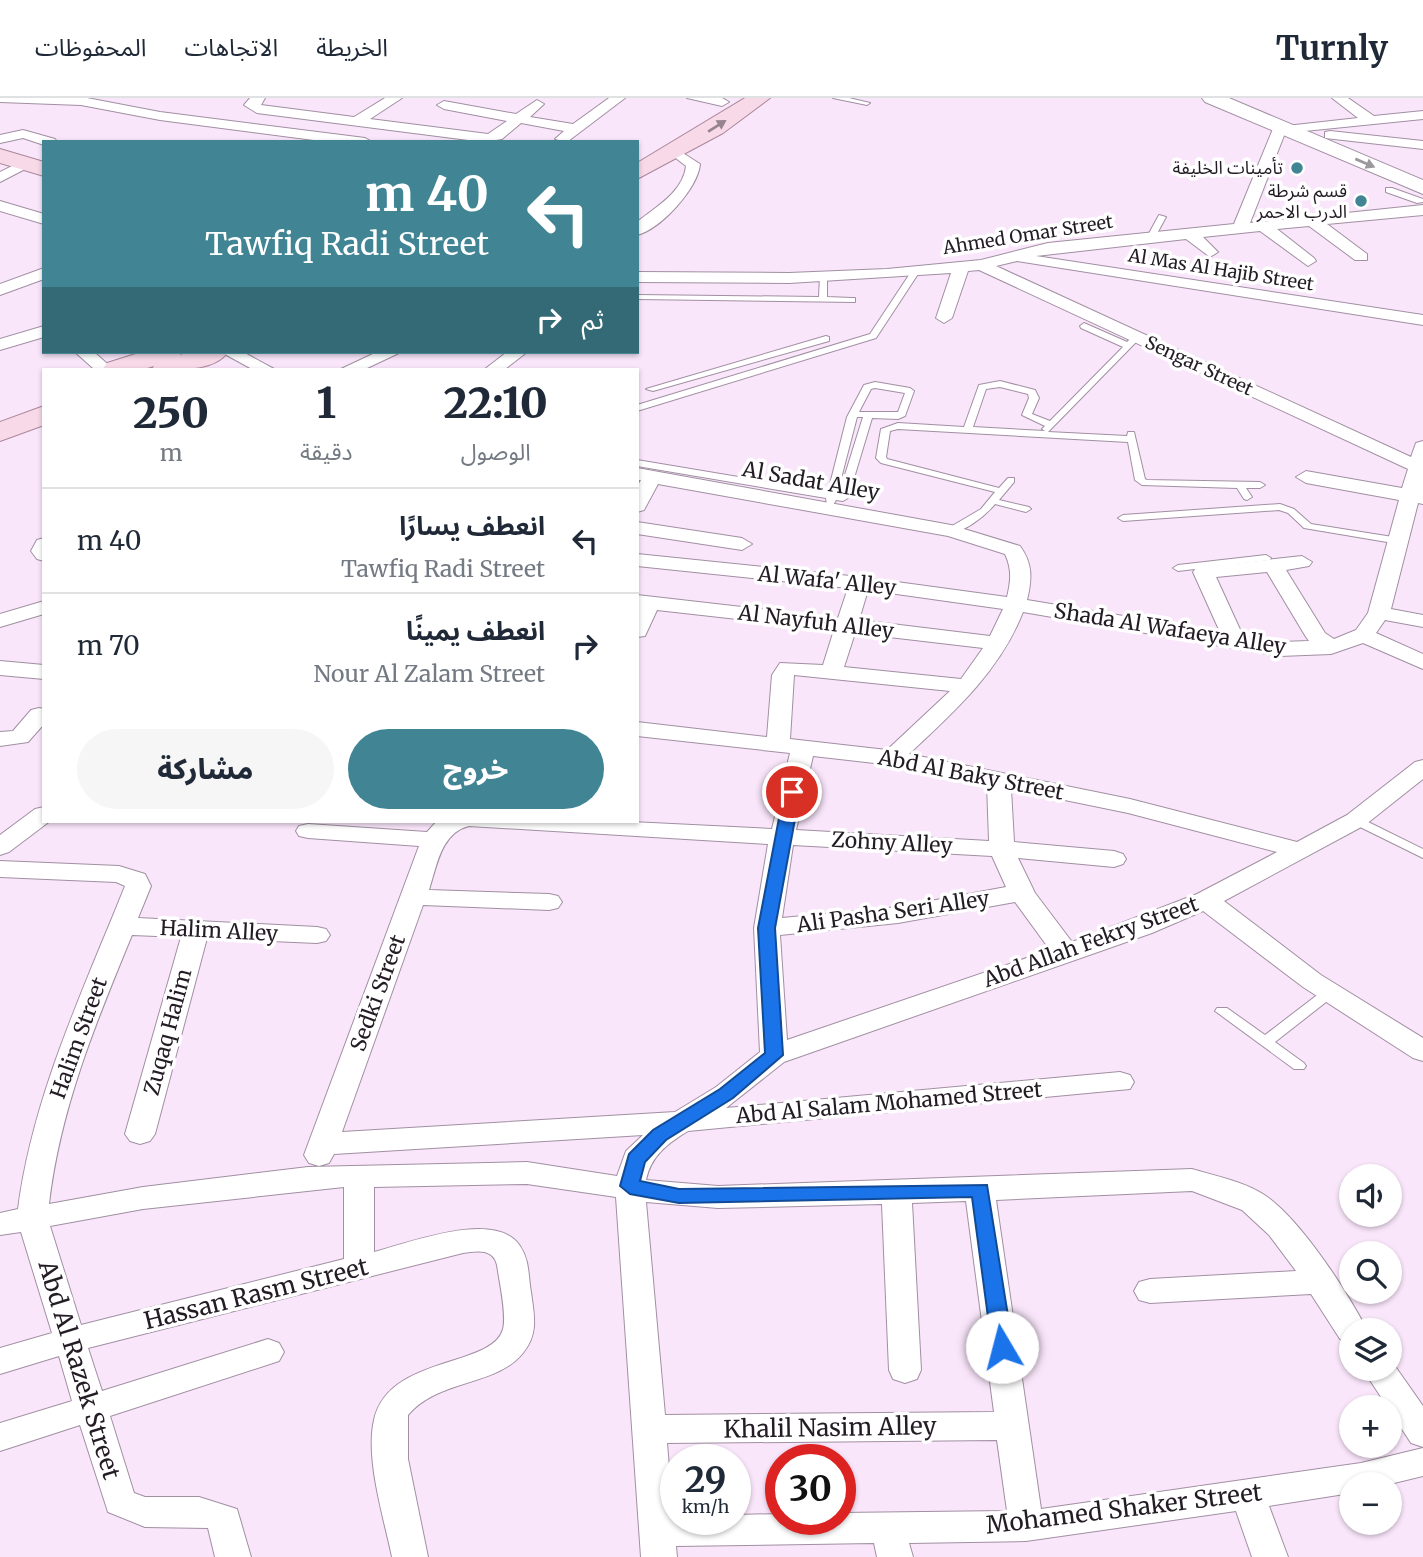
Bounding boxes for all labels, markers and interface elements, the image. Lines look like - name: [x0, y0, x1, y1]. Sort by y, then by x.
- text: Turnly: [1276, 28, 1388, 69]
- text: المحفوظات: [35, 32, 146, 63]
- text: الاتجاهات: [184, 32, 278, 63]
- text: الخريطة: [316, 32, 388, 63]
- one-way arrow: [708, 119, 727, 132]
- place label: تأمينات الخليفة: [1172, 156, 1283, 179]
- one-way arrow: [1355, 157, 1375, 169]
- marker: تأمينات الخليفة: [1289, 160, 1305, 176]
- text: 40 m: [365, 163, 489, 224]
- icon: left: [513, 168, 604, 259]
- place label: قسم شرطة الدرب الاحمر: [1256, 179, 1347, 223]
- marker: قسم شرطة الدرب الاحمر: [1353, 193, 1369, 209]
- street label: Ahmed Omar Street: [940, 210, 1115, 259]
- text: Tawfiq Radi Street: [205, 224, 489, 264]
- street label: Al Mas Al Hajib Street: [1126, 243, 1315, 296]
- icon: right: [530, 301, 568, 339]
- text: ثم: [582, 303, 604, 336]
- street label: Sengar Street: [1142, 331, 1257, 401]
- text: 1: [316, 377, 336, 429]
- text: 22:10: [444, 377, 548, 429]
- text: 250: [133, 387, 209, 439]
- text: دقيقة: [300, 437, 353, 466]
- text: الوصول: [461, 437, 531, 466]
- text: m: [160, 438, 182, 467]
- street label: Al Sadat Alley: [739, 455, 883, 506]
- text: انعطف يسارًا: [399, 509, 545, 542]
- icon: left: [566, 522, 604, 560]
- text: 40 m: [77, 524, 141, 557]
- text: Tawfiq Radi Street: [341, 554, 545, 583]
- street label: Al Wafa' Alley: [756, 560, 898, 601]
- street label: Shada Al Wafaeya Alley: [1052, 597, 1289, 660]
- street label: Al Nayfuh Alley: [736, 598, 896, 645]
- text: انعطف يمينًا: [406, 614, 545, 647]
- icon: right: [566, 627, 604, 665]
- text: 70 m: [77, 629, 140, 662]
- text: Nour Al Zalam Street: [314, 659, 545, 688]
- button: مشاركة: [77, 729, 334, 809]
- button: خروج: [348, 729, 604, 809]
- street label: Abd Al Baky Street: [875, 743, 1066, 806]
- pin: [762, 762, 822, 822]
- icon: arrive: [773, 773, 811, 811]
- street label: Zohny Alley: [831, 826, 954, 859]
- street label: Ali Pasha Seri Alley: [794, 885, 992, 939]
- street label: Abd Allah Fekry Street: [979, 890, 1202, 993]
- street label: Halim Alley: [159, 914, 280, 947]
- street label: Sedki Street: [344, 931, 411, 1055]
- street label: Zuqaq Halim: [138, 966, 197, 1098]
- street label: Halim Street: [44, 973, 113, 1102]
- street label: Abd Al Salam Mohamed Street: [734, 1076, 1043, 1129]
- map controls: [1339, 1164, 1402, 1535]
- button: sound: [1339, 1164, 1402, 1227]
- button: search: [1339, 1241, 1402, 1304]
- street label: Hassan Rasm Street: [141, 1251, 372, 1336]
- street label: Abd Al Razek Street: [31, 1256, 128, 1483]
- position arrow: [965, 1310, 1039, 1384]
- button: layers: [1339, 1318, 1402, 1381]
- button: +: [1339, 1395, 1402, 1458]
- street label: Khalil Nasim Alley: [723, 1410, 937, 1445]
- speed limit sign: 30: [765, 1444, 856, 1535]
- text: 29: [685, 1458, 726, 1502]
- button: −: [1339, 1472, 1402, 1535]
- street label: Mohamed Shaker Street: [984, 1476, 1264, 1541]
- text: km/h: [682, 1495, 729, 1518]

